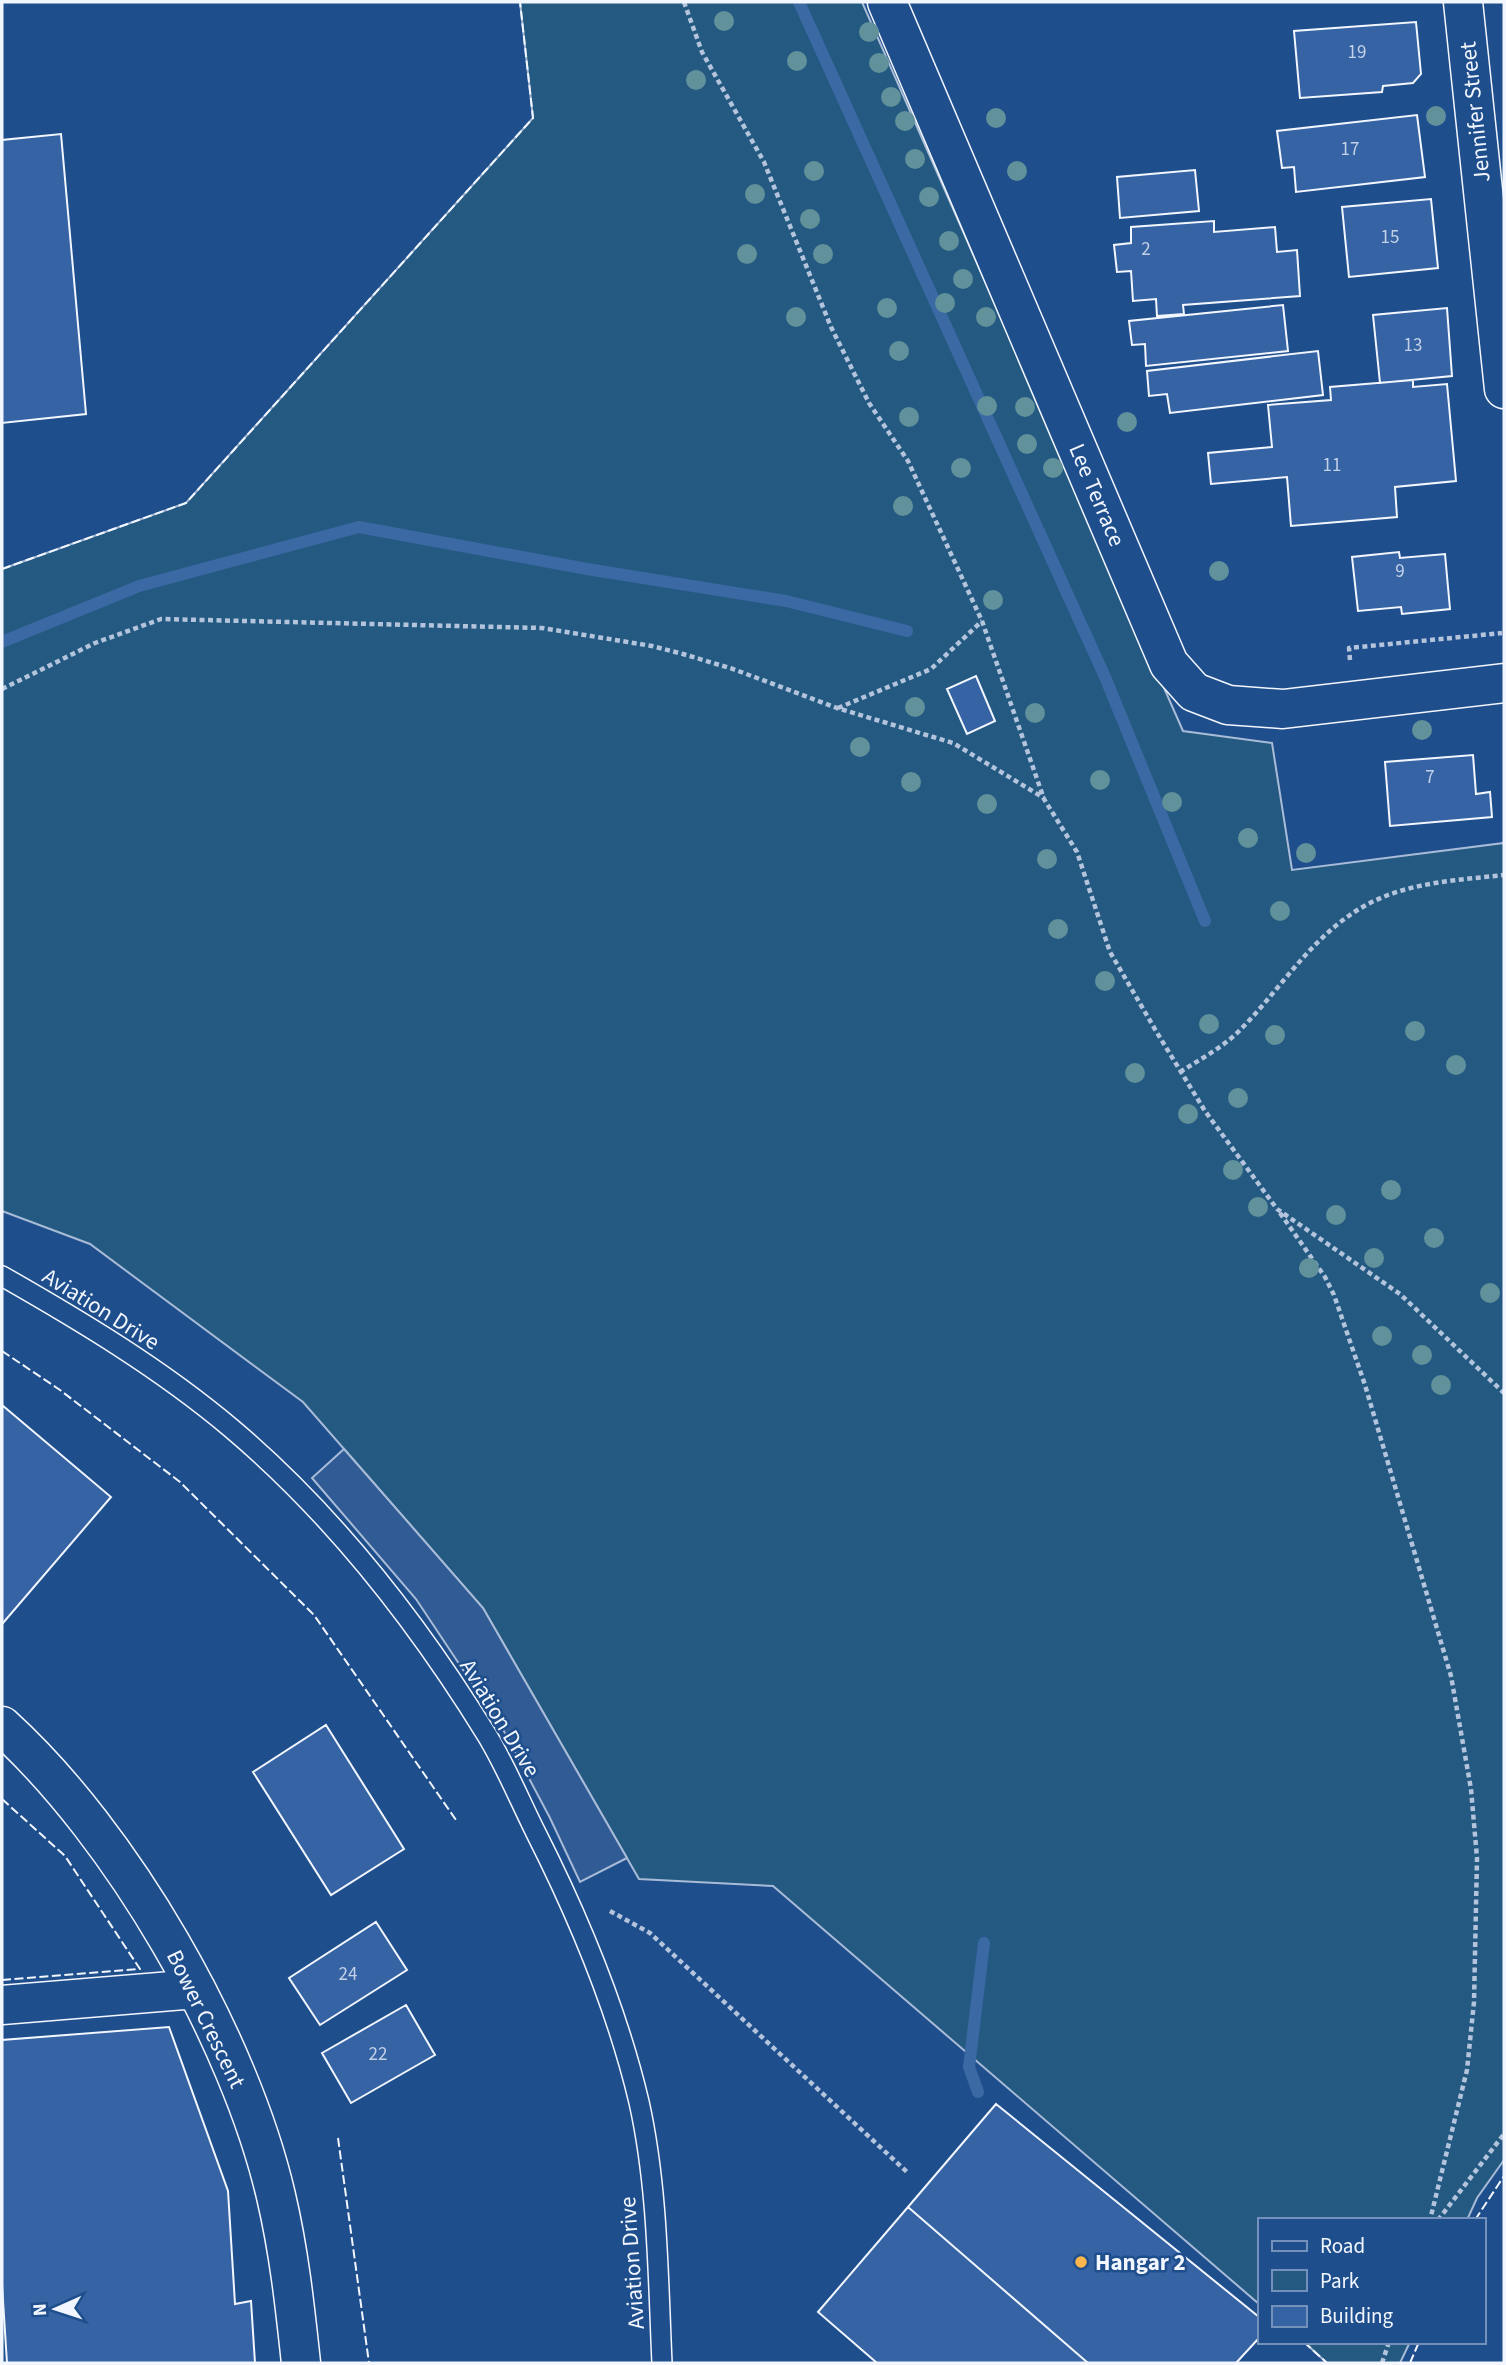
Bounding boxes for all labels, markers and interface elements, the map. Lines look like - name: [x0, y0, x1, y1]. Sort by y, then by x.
- house number: 19: [1348, 39, 1366, 66]
- street label: Jennifer Street: [1451, 40, 1499, 184]
- house number: 17: [1341, 136, 1359, 163]
- house number: 15: [1381, 224, 1399, 251]
- house number: 2: [1141, 236, 1151, 263]
- house number: 13: [1404, 332, 1422, 359]
- street label: Lee Terrace: [1061, 438, 1133, 552]
- house number: 11: [1323, 452, 1341, 479]
- house number: 9: [1395, 558, 1405, 585]
- house number: 7: [1425, 764, 1435, 791]
- street label: Aviation Drive: [36, 1260, 166, 1358]
- street label: Aviation Drive: [452, 1653, 548, 1783]
- street label: Bower Crescent: [158, 1944, 254, 2094]
- house number: 24: [339, 1961, 357, 1988]
- house number: 22: [369, 2041, 387, 2068]
- street label: Aviation Drive: [611, 2196, 653, 2330]
- legend: [1258, 2218, 1485, 2344]
- text: Road: [1320, 2231, 1365, 2261]
- place label: Hangar 2: [1095, 2246, 1186, 2279]
- marker: Hangar 2: [1073, 2254, 1089, 2270]
- text: Park: [1320, 2266, 1360, 2296]
- north arrow: [21, 2274, 91, 2344]
- text: Building: [1320, 2301, 1394, 2331]
- text: N: [27, 2303, 54, 2317]

